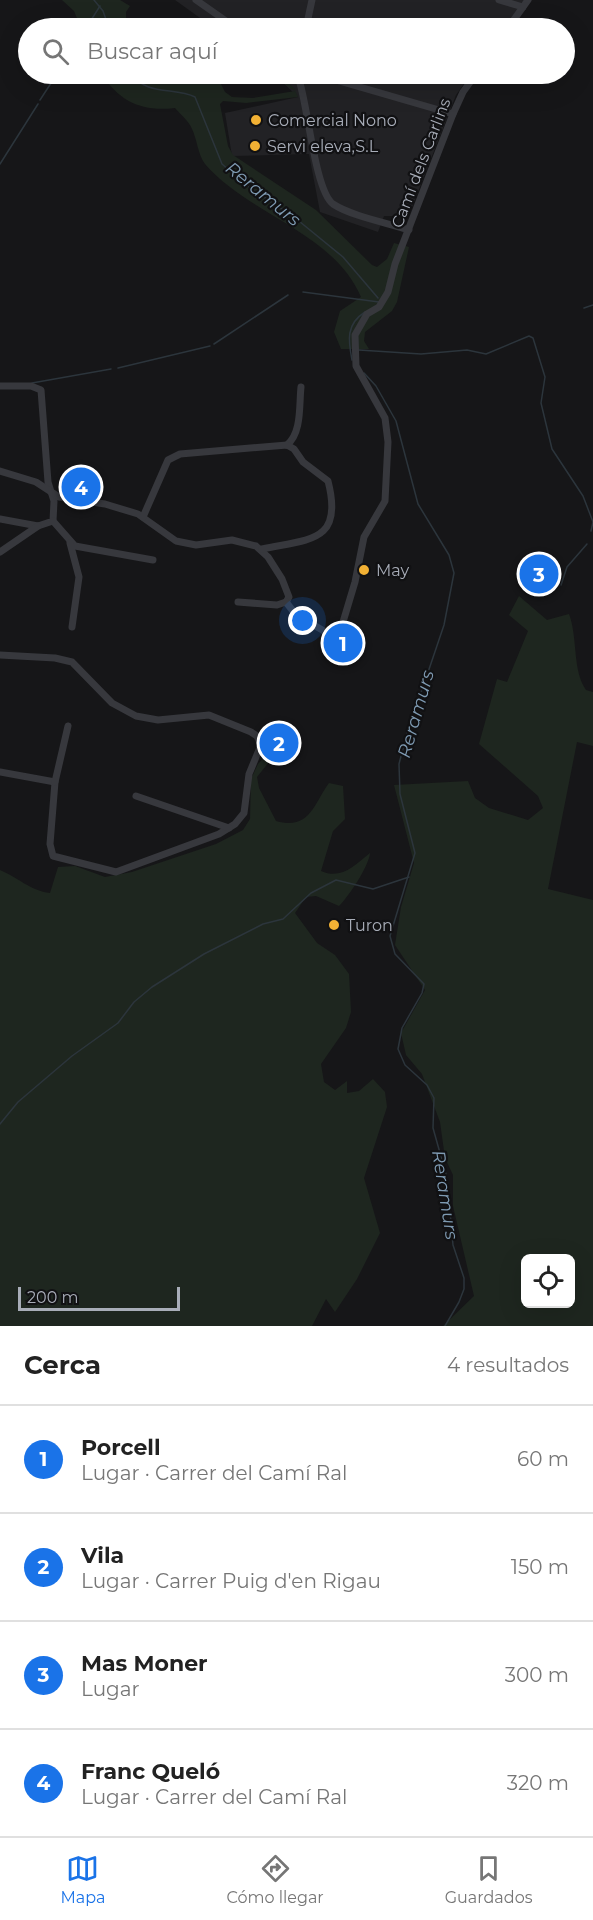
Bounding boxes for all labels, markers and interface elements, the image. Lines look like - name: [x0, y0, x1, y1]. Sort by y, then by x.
- search box: [18, 18, 575, 84]
- icon: search: [39, 35, 72, 68]
- text: Buscar aquí: [87, 38, 218, 65]
- street label: Camí dels Carlins: [388, 95, 455, 230]
- place label: Comercial Nono: [268, 111, 397, 130]
- marker: Comercial Nono: [249, 113, 263, 127]
- place label: Servi eleva,S.L: [267, 137, 379, 156]
- marker: Servi eleva,S.L: [248, 139, 262, 153]
- water label: Reramurs: [221, 157, 305, 231]
- pin: 4: [62, 464, 100, 510]
- pin: 3: [520, 552, 558, 596]
- place label: May: [376, 561, 409, 580]
- marker: May: [357, 563, 371, 577]
- your location: [288, 606, 317, 635]
- pin: 1: [324, 620, 362, 666]
- water label: Reramurs: [393, 667, 439, 760]
- pin: 2: [260, 720, 298, 766]
- place label: Turon: [346, 916, 393, 935]
- marker: Turon: [327, 918, 341, 932]
- water label: Reramurs: [427, 1149, 463, 1241]
- map controls: [521, 1254, 575, 1308]
- button: locate: [521, 1254, 575, 1308]
- scale bar: [18, 1284, 180, 1312]
- text: 200 m: [27, 1288, 78, 1307]
- text: Cerca: [24, 1349, 101, 1381]
- text: 4 resultados: [447, 1353, 569, 1377]
- text: Porcell: [81, 1434, 161, 1461]
- text: 1: [40, 1447, 47, 1471]
- text: 60 m: [517, 1447, 569, 1471]
- text: Lugar · Carrer del Camí Ral: [81, 1461, 347, 1485]
- text: Vila: [81, 1542, 124, 1569]
- text: 2: [38, 1555, 49, 1579]
- text: 150 m: [511, 1555, 569, 1579]
- text: Lugar · Carrer Puig d'en Rigau: [81, 1569, 381, 1593]
- text: Mas Moner: [81, 1650, 208, 1677]
- text: 3: [38, 1663, 49, 1687]
- text: 300 m: [505, 1663, 569, 1687]
- text: Lugar: [81, 1677, 140, 1701]
- text: Franc Queló: [81, 1758, 220, 1785]
- text: 4: [37, 1771, 50, 1795]
- text: 320 m: [507, 1771, 569, 1795]
- text: Lugar · Carrer del Camí Ral: [81, 1785, 347, 1809]
- tab: Mapa: [60, 1852, 105, 1907]
- tab: Cómo llegar: [226, 1852, 324, 1907]
- tab: Guardados: [445, 1852, 532, 1907]

